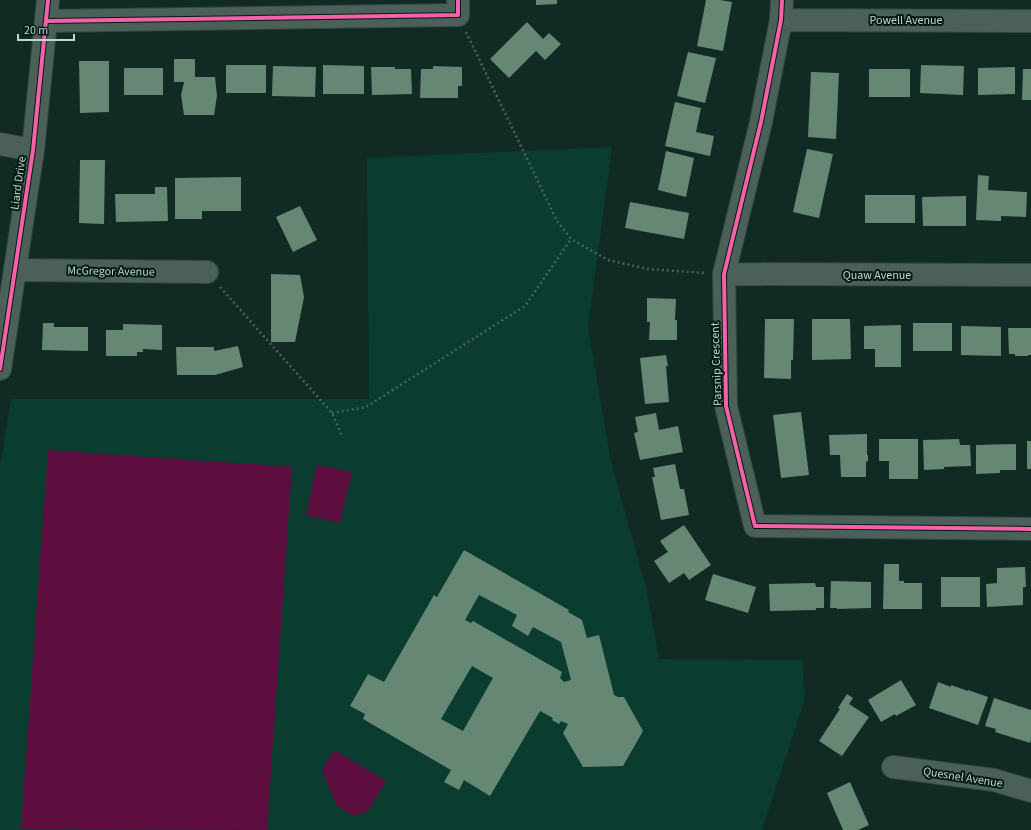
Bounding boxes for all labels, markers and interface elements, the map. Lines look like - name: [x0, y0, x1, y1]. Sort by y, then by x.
- street label: Powell Avenue: [869, 12, 943, 29]
- scale bar: [18, 16, 74, 42]
- text: 20 m: [24, 22, 48, 39]
- street label: Liard Drive: [6, 155, 31, 211]
- street label: McGregor Avenue: [67, 262, 155, 281]
- street label: Quaw Avenue: [843, 267, 911, 284]
- street label: Parsnip Crescent: [707, 322, 726, 406]
- street label: Quesnel Avenue: [922, 763, 1004, 792]

